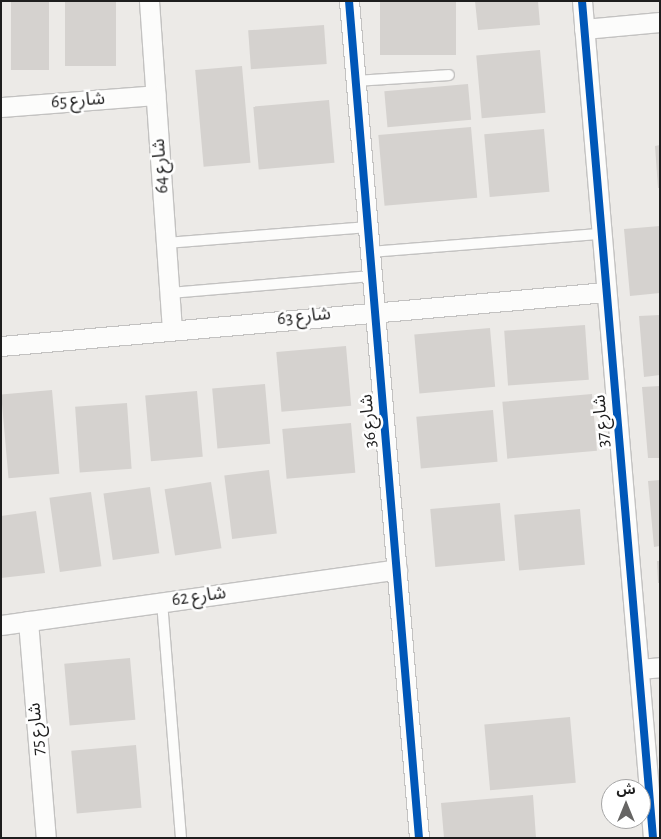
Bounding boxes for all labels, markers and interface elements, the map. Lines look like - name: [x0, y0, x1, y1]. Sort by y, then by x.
- street label: شارع 65: [50, 88, 106, 114]
- street label: شارع 64: [148, 138, 174, 194]
- street label: شارع 63: [276, 303, 332, 331]
- street label: شارع 36: [356, 393, 382, 449]
- street label: شارع 37: [589, 394, 615, 448]
- street label: شارع 62: [170, 582, 228, 612]
- street label: شارع 75: [24, 702, 50, 756]
- north arrow: [601, 779, 651, 829]
- text: ش: [616, 783, 636, 797]

